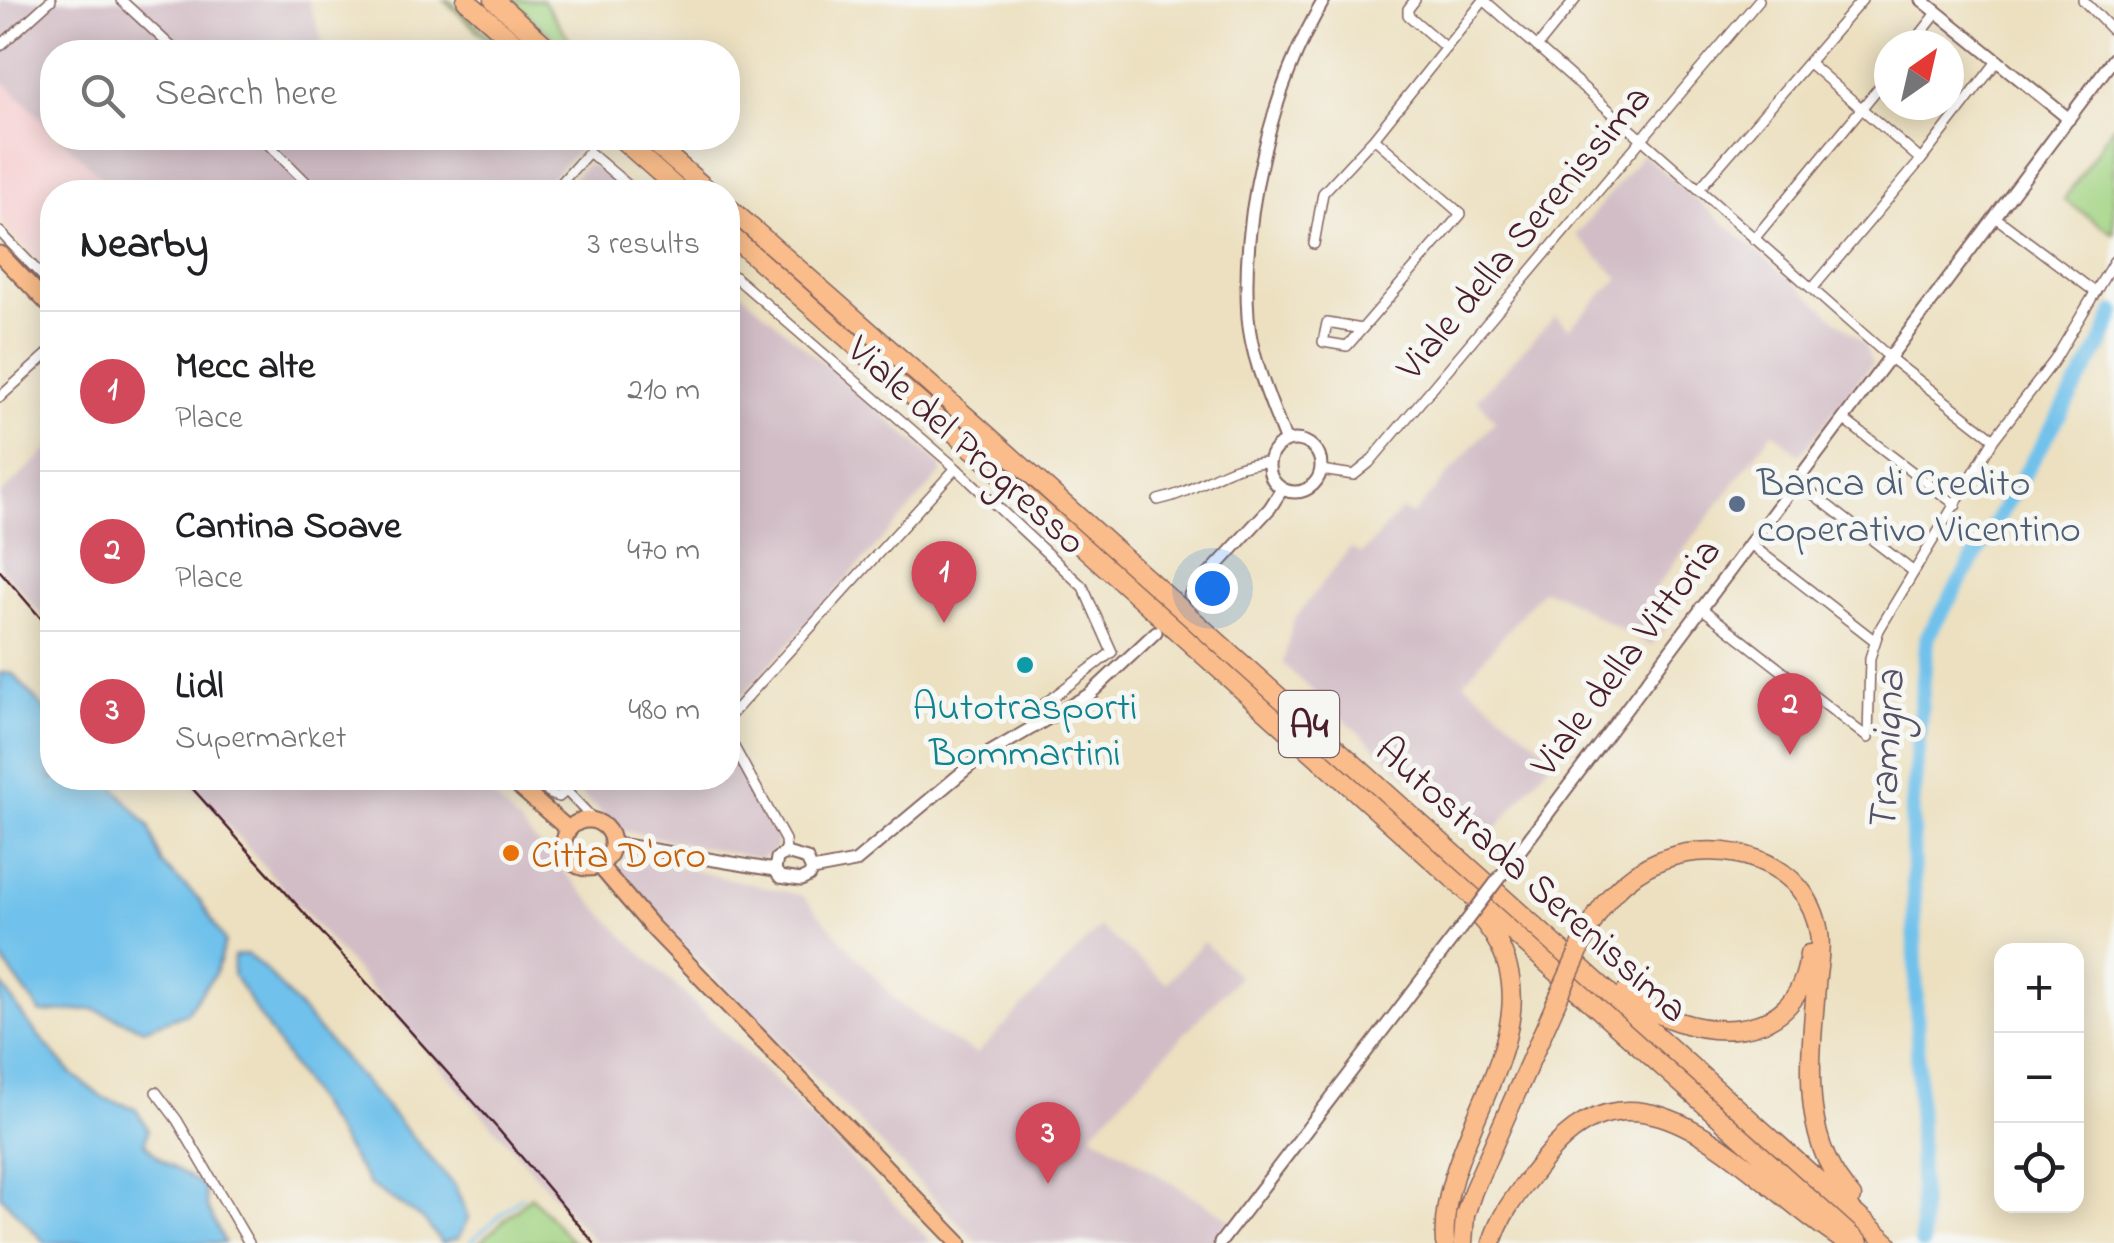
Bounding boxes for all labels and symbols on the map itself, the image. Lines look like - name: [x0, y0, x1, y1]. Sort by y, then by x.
- north arrow: [1874, 30, 1964, 120]
- street label: Viale della Serenissima: [1383, 73, 1667, 396]
- street label: Viale del Progresso: [831, 323, 1098, 571]
- place label: Banca di Credito coperativo Vicentino: [1756, 456, 2081, 561]
- marker: Banca di Credito coperativo Vicentino: [1726, 493, 1748, 515]
- street label: Viale della Vittoria: [1517, 527, 1737, 792]
- pin: 1: [912, 540, 976, 623]
- your location: [1187, 563, 1238, 614]
- marker: Autotrasporti Bommartini: [1014, 654, 1036, 676]
- water label: Tramigna: [1854, 667, 1924, 834]
- pin: 2: [1758, 672, 1822, 755]
- place label: Autotrasporti Bommartini: [912, 680, 1138, 785]
- road number: A4: [1279, 691, 1339, 757]
- street label: Autostrada Serenissima: [1360, 724, 1700, 1039]
- place label: Citta D'oro: [531, 828, 706, 887]
- marker: Citta D'oro: [500, 842, 522, 864]
- pin: 3: [1016, 1102, 1080, 1184]

